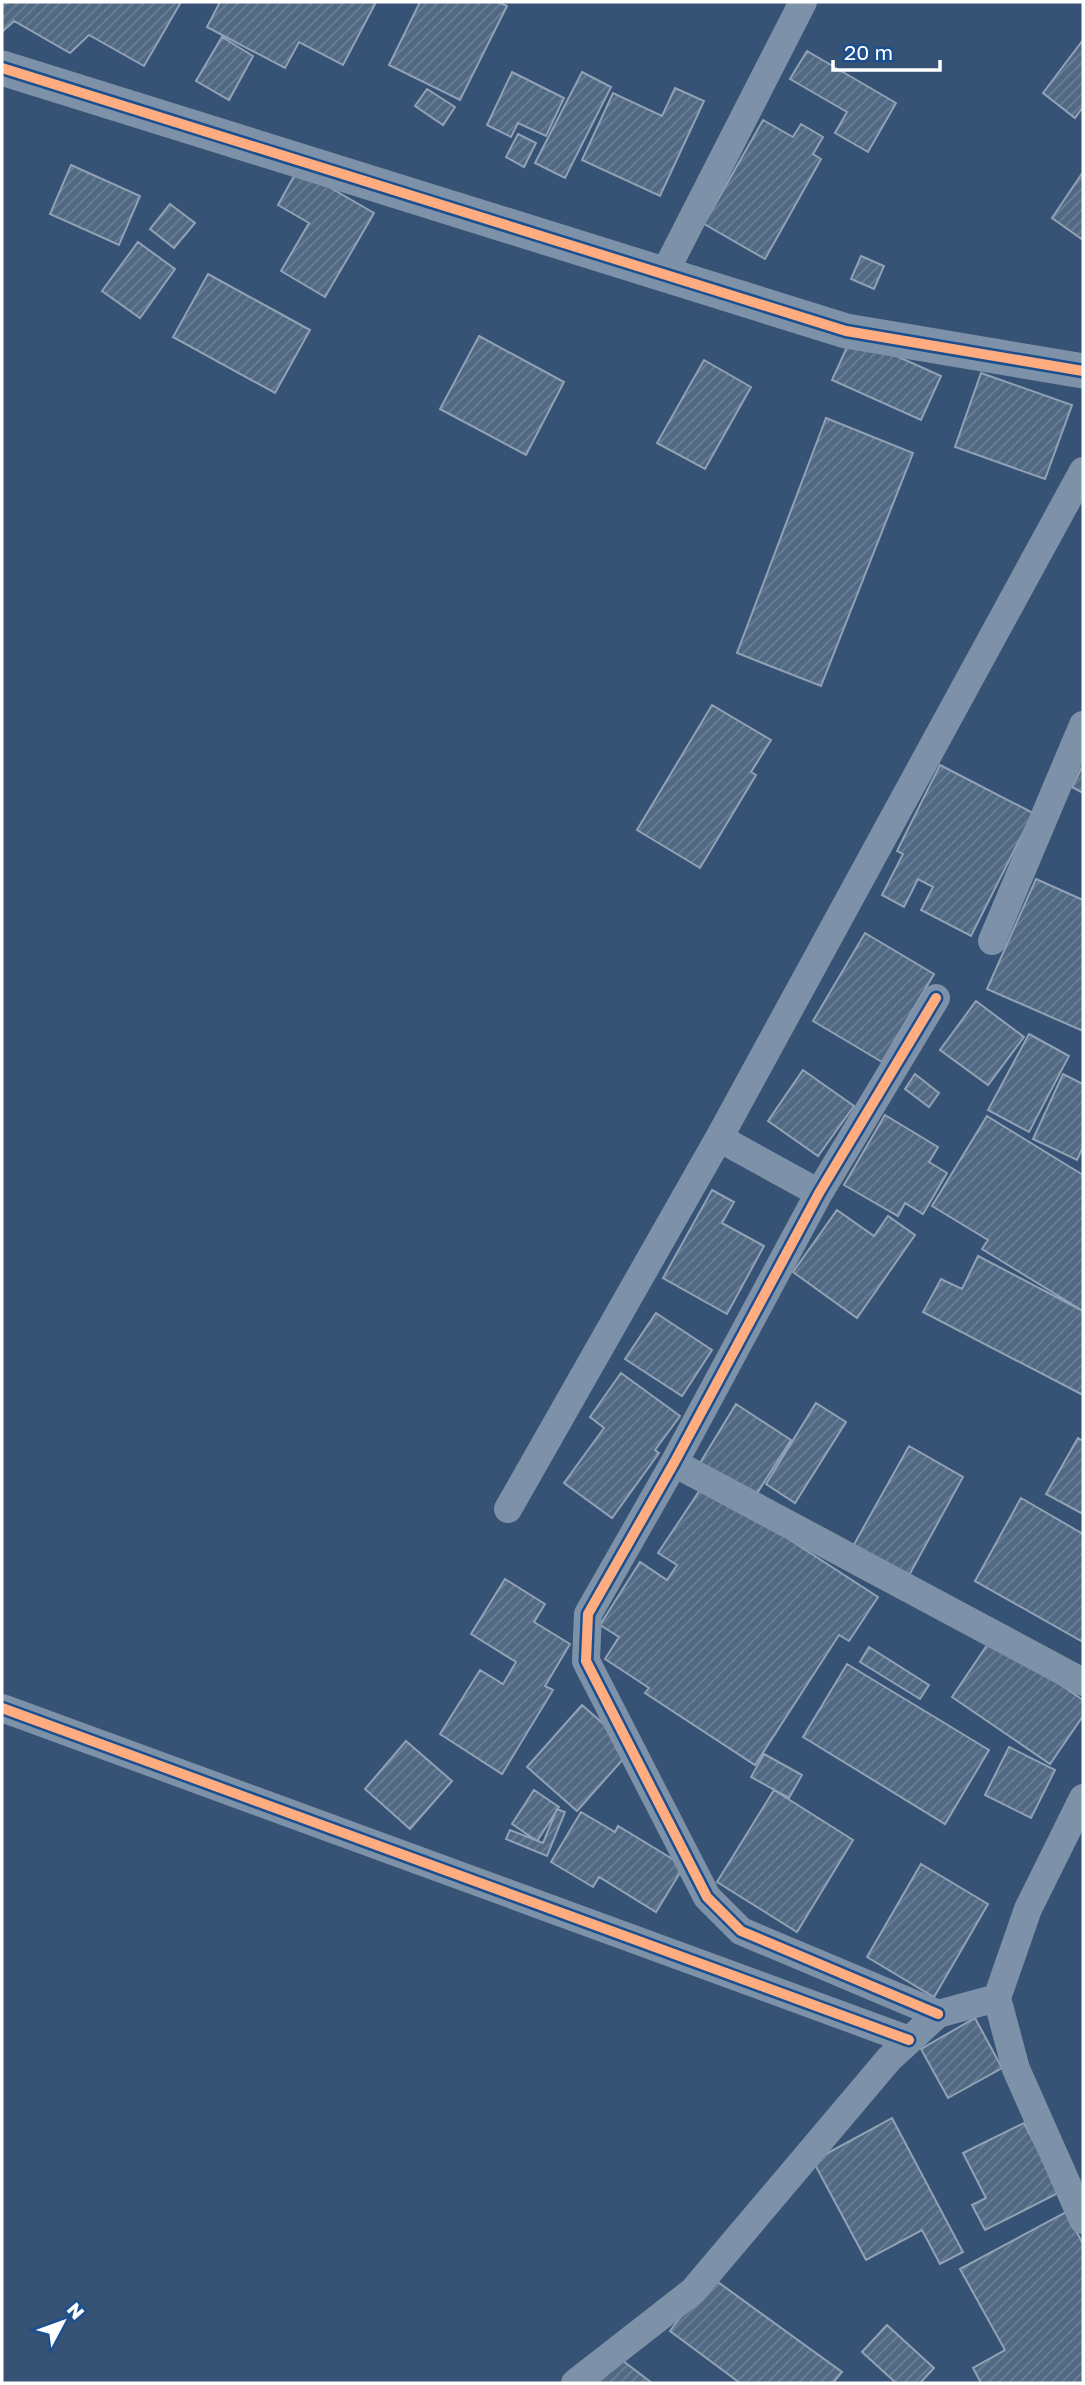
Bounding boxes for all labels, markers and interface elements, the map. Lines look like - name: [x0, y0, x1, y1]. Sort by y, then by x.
- scale bar: [833, 28, 940, 72]
- text: 20 m: [844, 39, 893, 65]
- north arrow: [28, 2287, 98, 2357]
- text: N: [63, 2298, 90, 2324]

